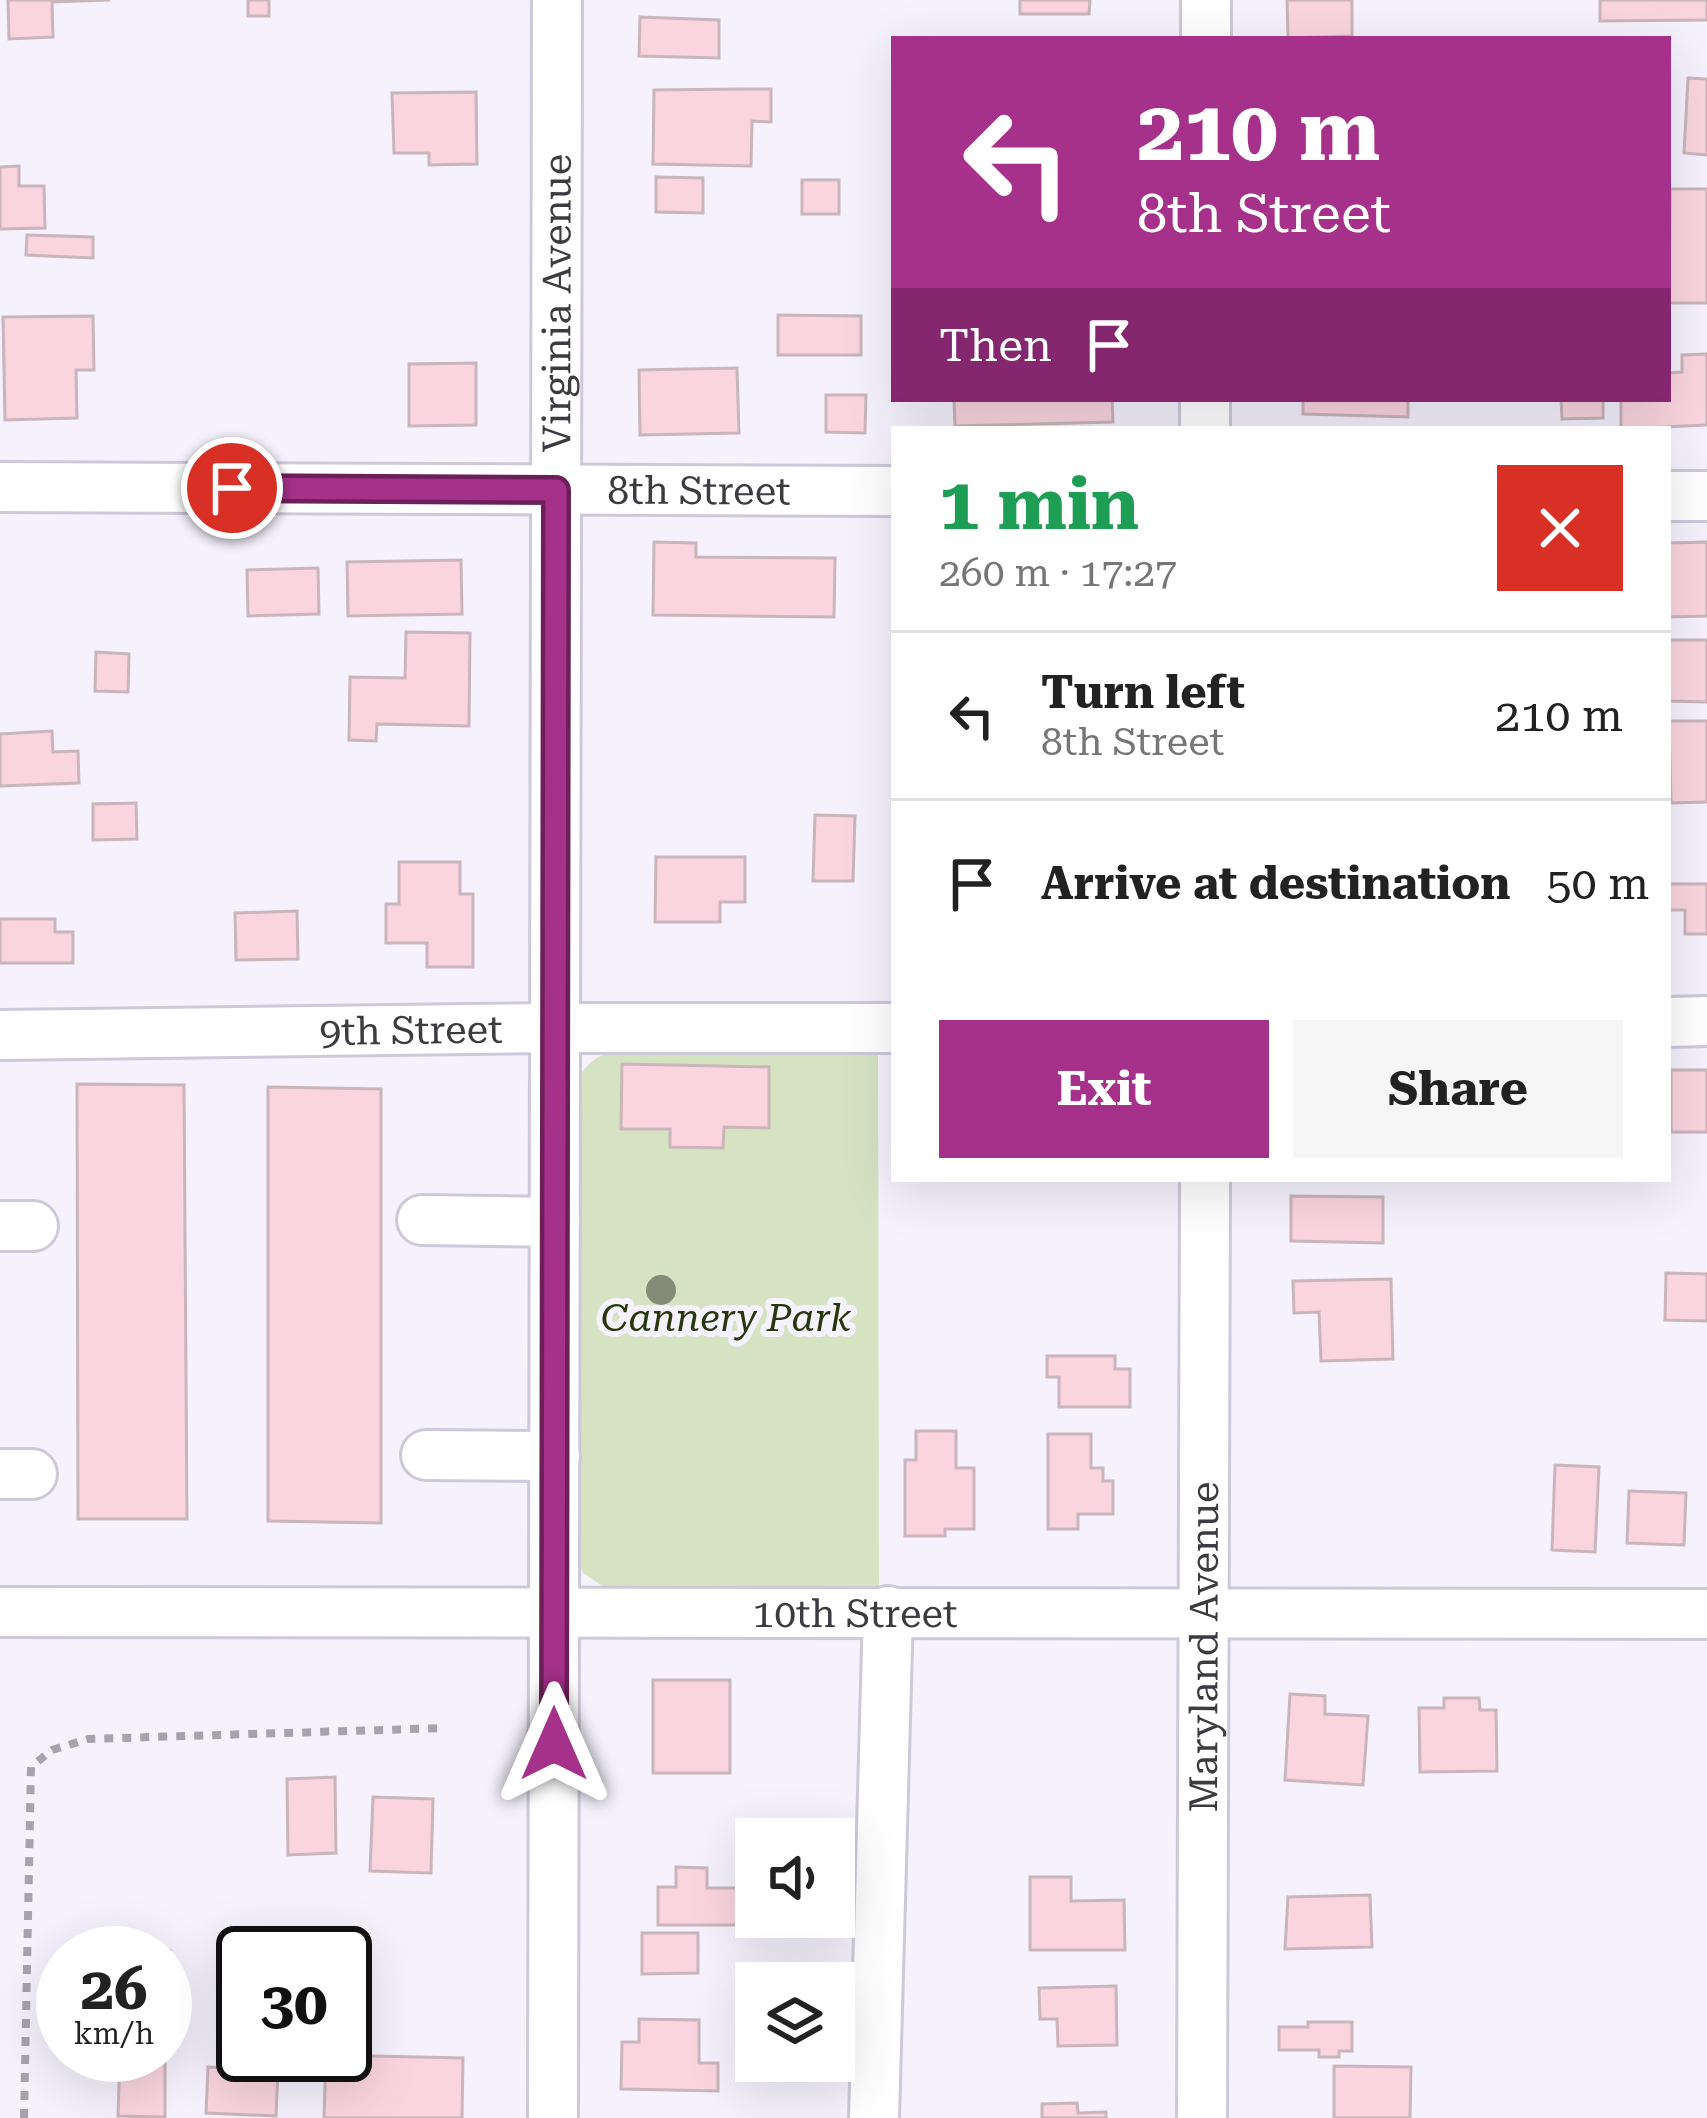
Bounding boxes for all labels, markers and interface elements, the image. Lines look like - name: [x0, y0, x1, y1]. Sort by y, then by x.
- text: 210 m: [1137, 82, 1380, 180]
- icon: left: [939, 84, 1095, 240]
- street label: Virginia Avenue: [534, 154, 581, 452]
- text: 8th Street: [1137, 182, 1391, 245]
- icon: arrive: [1076, 312, 1142, 378]
- text: Then: [939, 319, 1052, 372]
- pin: [181, 437, 283, 539]
- icon: arrive: [199, 455, 265, 521]
- text: 1 min: [939, 462, 1139, 547]
- button: close: [1497, 465, 1623, 591]
- street label: 8th Street: [607, 468, 791, 515]
- text: 260 m · 17:27: [939, 550, 1177, 596]
- text: Turn left: [1041, 666, 1245, 719]
- icon: left: [939, 683, 1005, 749]
- text: 210 m: [1495, 689, 1623, 742]
- text: 8th Street: [1041, 719, 1224, 765]
- icon: arrive: [939, 851, 1005, 917]
- text: Arrive at destination: [1041, 857, 1510, 910]
- text: 50 m: [1546, 857, 1649, 910]
- street label: 9th Street: [319, 1007, 503, 1055]
- button: Exit: [939, 1020, 1269, 1158]
- button: Share: [1293, 1020, 1623, 1158]
- park label: Cannery Park: [601, 1295, 852, 1341]
- street label: Maryland Avenue: [1181, 1481, 1228, 1813]
- street label: 10th Street: [752, 1591, 958, 1637]
- position arrow: [491, 1681, 617, 1807]
- map controls: [735, 1818, 855, 2082]
- button: sound: [735, 1818, 855, 1938]
- speed limit sign: 30: [216, 1926, 372, 2082]
- text: 26: [80, 1953, 148, 2024]
- button: layers: [735, 1962, 855, 2082]
- text: km/h: [74, 2016, 154, 2051]

